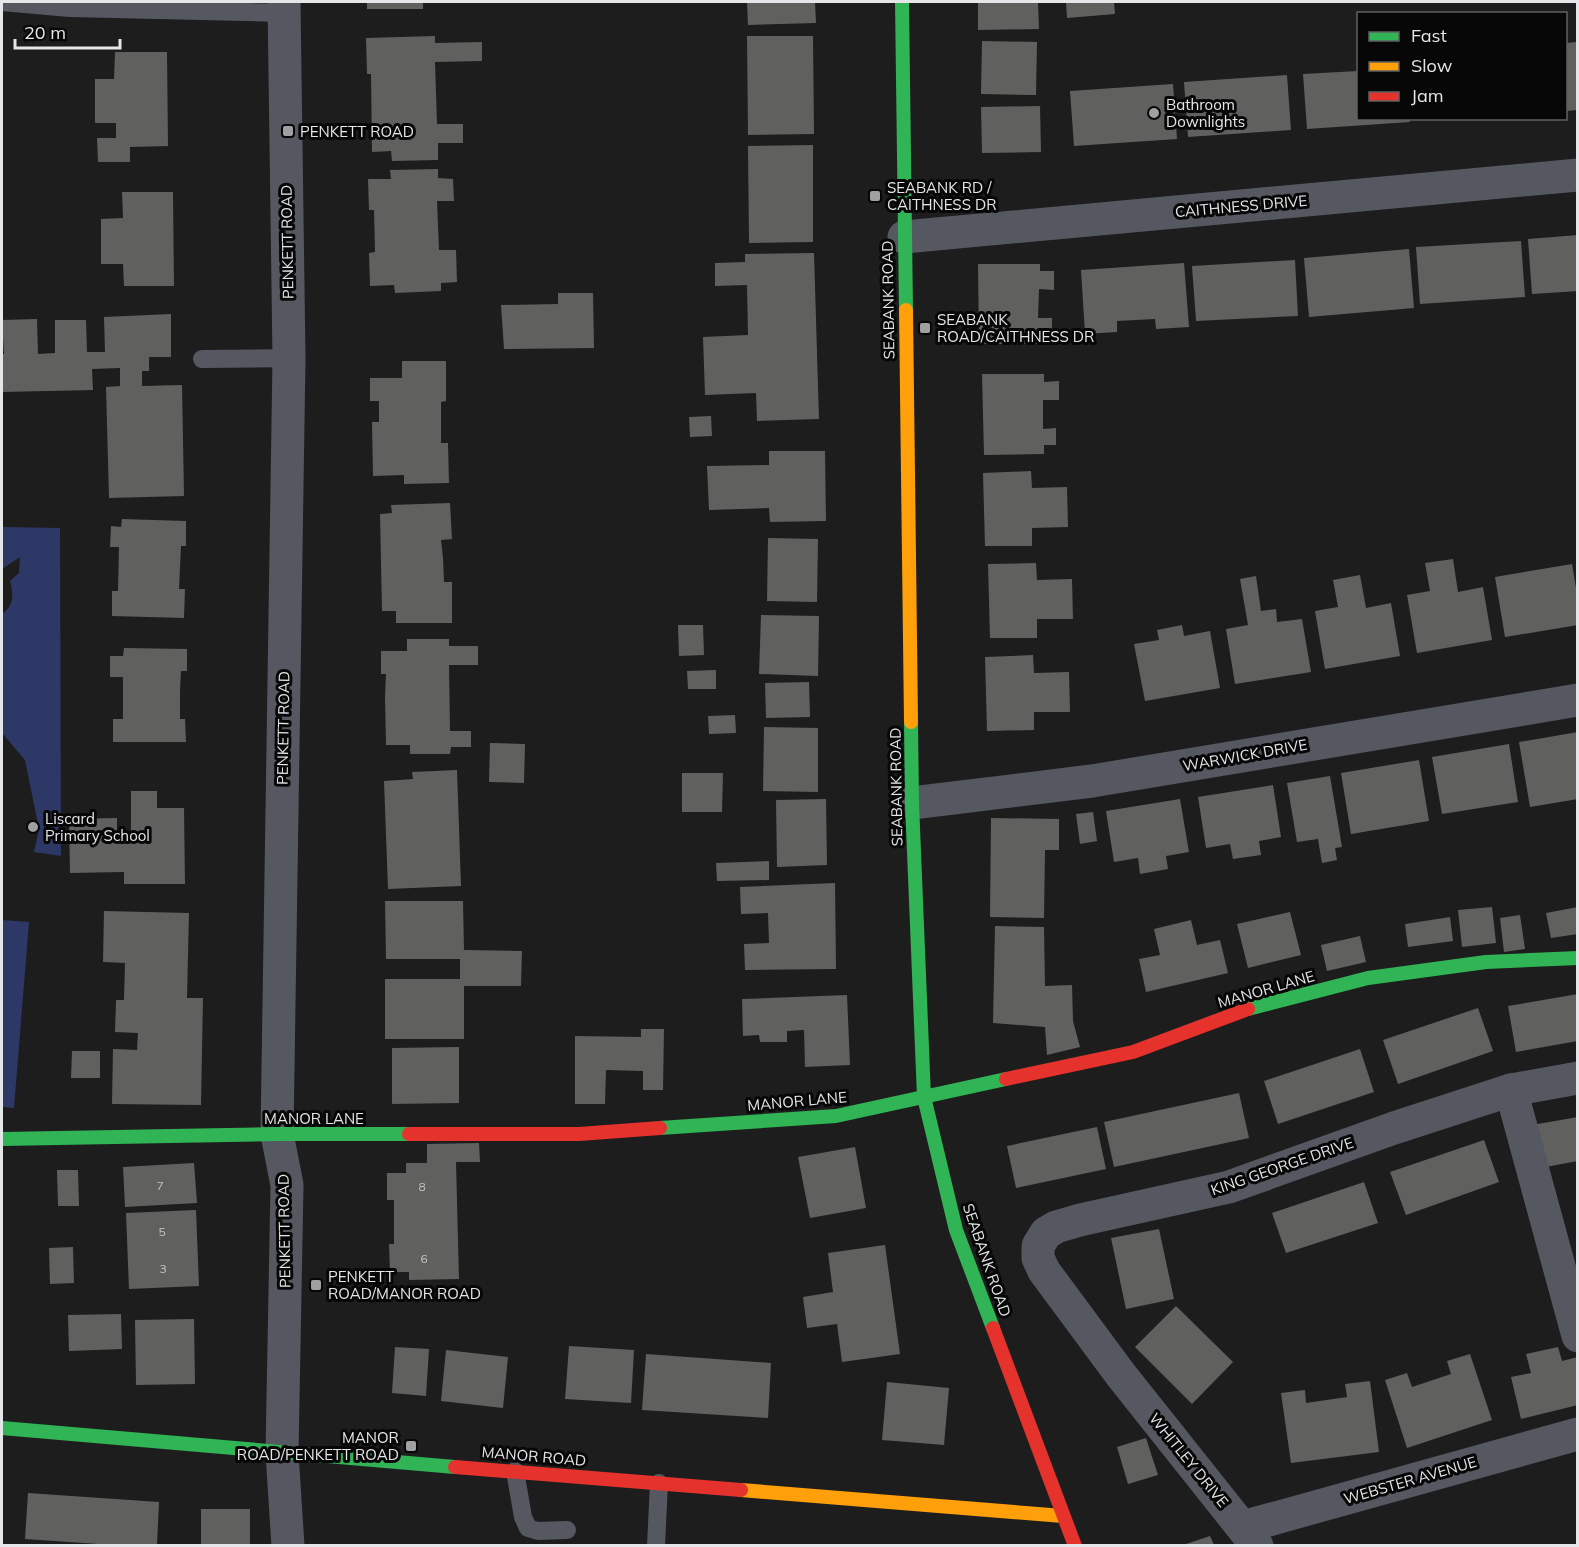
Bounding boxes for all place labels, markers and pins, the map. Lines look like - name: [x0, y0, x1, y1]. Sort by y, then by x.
- place label: Bathroom Downlights: [1166, 95, 1245, 131]
- marker: Bathroom Downlights: [1147, 106, 1161, 120]
- place label: PENKETT ROAD: [300, 122, 414, 141]
- marker: PENKETT ROAD: [281, 124, 295, 138]
- place label: SEABANK RD / CAITHNESS DR: [887, 178, 997, 214]
- marker: SEABANK RD / CAITHNESS DR: [868, 189, 882, 203]
- place label: SEABANK ROAD/CAITHNESS DR: [937, 310, 1094, 346]
- marker: SEABANK ROAD/CAITHNESS DR: [918, 321, 932, 335]
- place label: Liscard Primary School: [45, 809, 150, 845]
- marker: Liscard Primary School: [26, 820, 40, 834]
- place label: PENKETT ROAD/MANOR ROAD: [328, 1267, 481, 1303]
- marker: PENKETT ROAD/MANOR ROAD: [309, 1278, 323, 1292]
- place label: MANOR ROAD/PENKETT ROAD: [237, 1428, 399, 1464]
- marker: MANOR ROAD/PENKETT ROAD: [404, 1439, 418, 1453]

